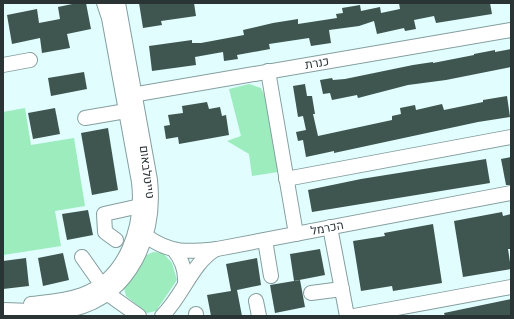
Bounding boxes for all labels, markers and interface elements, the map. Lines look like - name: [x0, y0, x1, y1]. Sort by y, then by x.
- street label: כנרת: [304, 55, 330, 71]
- street label: טייטלבאום: [138, 145, 156, 199]
- street label: הכרמל: [310, 219, 344, 237]

